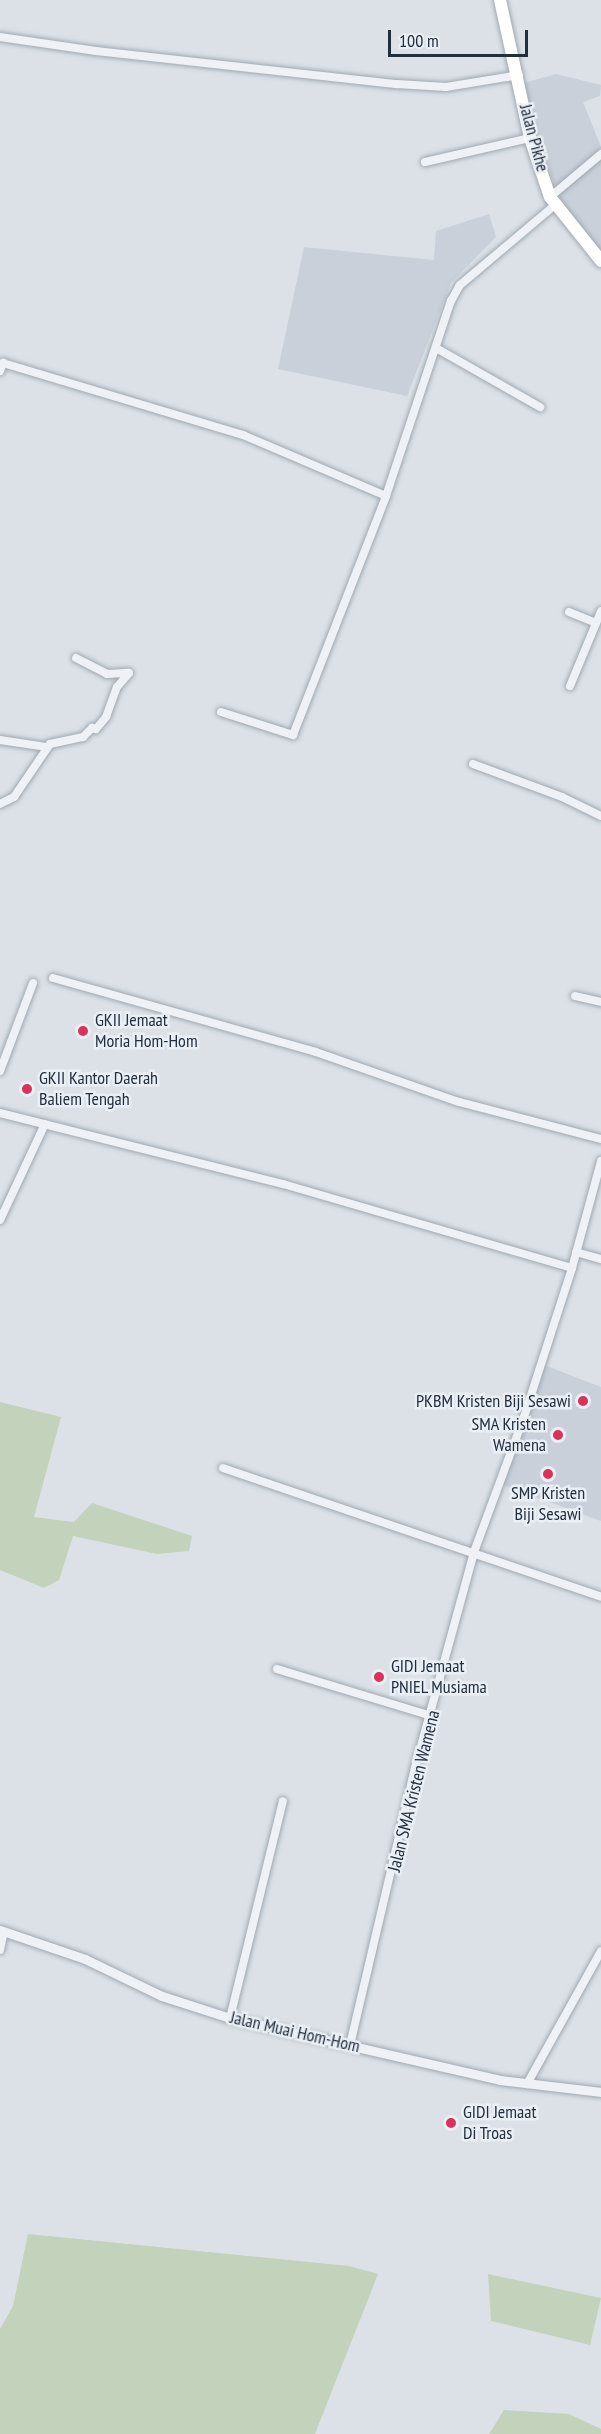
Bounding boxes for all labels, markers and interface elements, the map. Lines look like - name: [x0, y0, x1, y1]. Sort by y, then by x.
- scale bar: [391, 18, 530, 56]
- text: 100 m: [399, 29, 439, 52]
- street label: Jalan Pikhe: [515, 102, 553, 174]
- place label: GKII Jemaat Moria Hom-Hom: [95, 1010, 198, 1052]
- marker: GKII Jemaat Moria Hom-Hom: [76, 1024, 90, 1038]
- place label: GKII Kantor Daerah Baliem Tengah: [39, 1068, 158, 1110]
- marker: GKII Kantor Daerah Baliem Tengah: [20, 1082, 34, 1096]
- place label: PKBM Kristen Biji Sesawi: [416, 1390, 571, 1412]
- marker: PKBM Kristen Biji Sesawi: [576, 1394, 590, 1408]
- place label: SMA Kristen Wamena: [471, 1414, 546, 1456]
- marker: SMA Kristen Wamena: [551, 1428, 565, 1442]
- marker: SMP Kristen Biji Sesawi: [541, 1467, 555, 1481]
- place label: SMP Kristen Biji Sesawi: [511, 1483, 585, 1526]
- place label: GIDI Jemaat PNIEL Musiama: [391, 1656, 487, 1698]
- marker: GIDI Jemaat PNIEL Musiama: [372, 1670, 386, 1684]
- street label: Jalan SMA Kristen Wamena: [383, 1708, 445, 1874]
- street label: Jalan Muai Hom-Hom: [228, 2007, 362, 2057]
- place label: GIDI Jemaat Di Troas: [463, 2102, 536, 2144]
- marker: GIDI Jemaat Di Troas: [444, 2116, 458, 2130]

